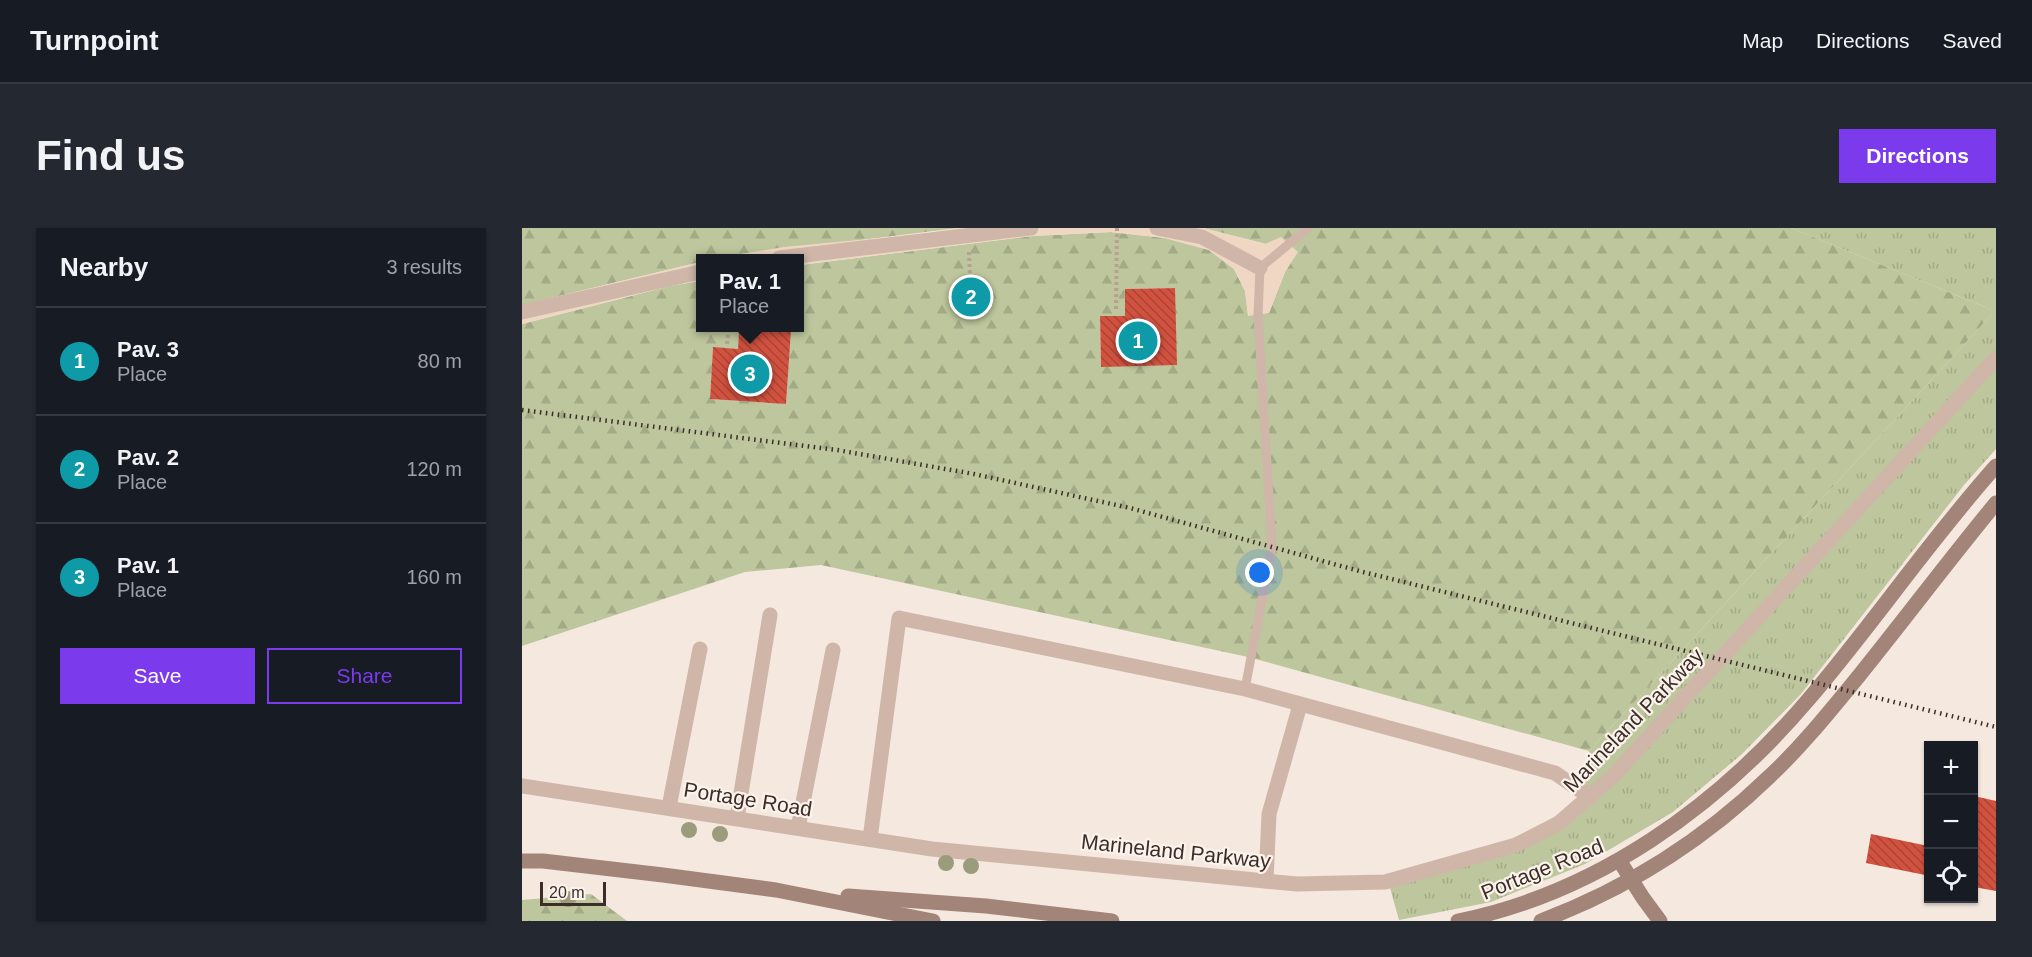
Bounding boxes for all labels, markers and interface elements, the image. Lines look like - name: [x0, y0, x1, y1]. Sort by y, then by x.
- text: Turnpoint: [30, 25, 159, 56]
- text: Map: [1742, 29, 1783, 52]
- text: Directions: [1816, 29, 1909, 52]
- text: Saved: [1942, 29, 2002, 52]
- button: Directions: [1839, 129, 1996, 183]
- text: Find us: [36, 132, 185, 179]
- text: Nearby: [60, 252, 148, 282]
- popup: [696, 254, 804, 332]
- text: 3 results: [386, 256, 462, 278]
- text: Pav. 1: [719, 269, 781, 294]
- pin: 2: [952, 274, 990, 320]
- text: Place: [719, 295, 769, 317]
- pin: 1: [1118, 318, 1158, 364]
- text: Pav. 3: [117, 337, 179, 362]
- text: 1: [74, 350, 85, 372]
- text: 80 m: [418, 350, 462, 372]
- pin: 3: [730, 352, 770, 396]
- text: Place: [117, 363, 167, 385]
- text: Pav. 2: [117, 445, 179, 470]
- text: 2: [74, 458, 85, 480]
- text: 120 m: [406, 458, 462, 480]
- text: Place: [117, 471, 167, 493]
- text: Pav. 1: [117, 553, 179, 578]
- your location: [1245, 558, 1274, 587]
- text: 3: [74, 566, 85, 588]
- text: 160 m: [406, 566, 462, 588]
- text: Place: [117, 579, 167, 601]
- street label: Marineland Parkway: [1559, 643, 1708, 796]
- button: Save: [60, 648, 255, 704]
- button: Share: [267, 648, 462, 704]
- map controls: [1924, 741, 1978, 903]
- button: +: [1924, 741, 1978, 795]
- street label: Portage Road: [682, 778, 814, 820]
- button: −: [1924, 795, 1978, 849]
- street label: Marineland Parkway: [1080, 830, 1272, 872]
- street label: Portage Road: [1478, 834, 1606, 904]
- button: locate: [1924, 849, 1978, 903]
- scale bar: [540, 879, 606, 906]
- text: 20 m: [549, 884, 585, 901]

